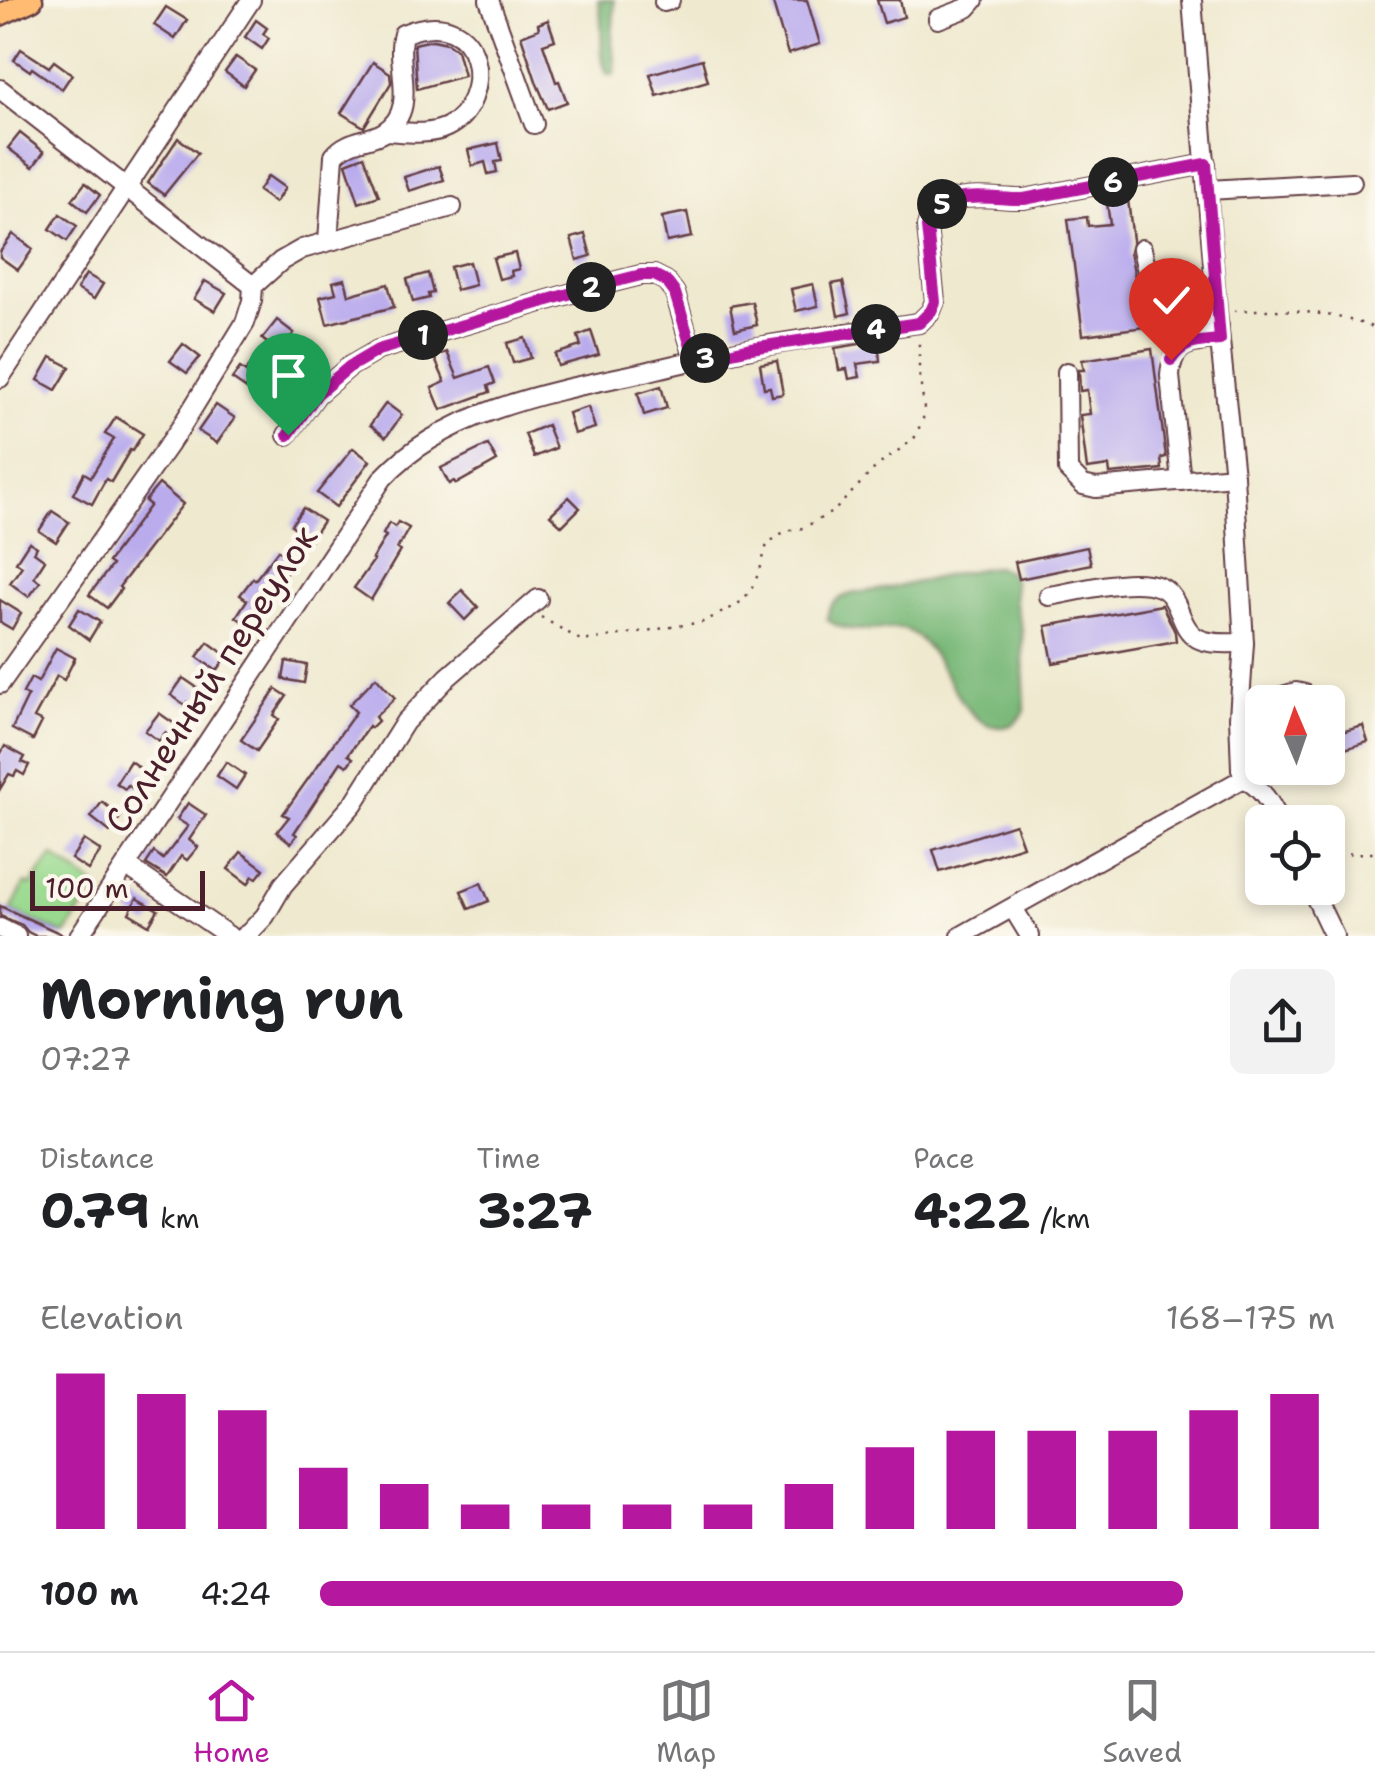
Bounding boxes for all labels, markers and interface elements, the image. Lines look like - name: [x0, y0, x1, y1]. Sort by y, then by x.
- pin: 6: [1088, 157, 1138, 207]
- text: 6: [1103, 163, 1123, 201]
- pin: 5: [917, 179, 967, 229]
- text: 5: [933, 185, 951, 223]
- pin: [1129, 258, 1214, 361]
- pin: 2: [566, 262, 616, 312]
- text: 2: [581, 268, 601, 306]
- icon: check: [1144, 273, 1199, 328]
- pin: 4: [851, 304, 901, 354]
- pin: 1: [398, 310, 448, 360]
- text: 4: [866, 310, 886, 348]
- text: 1: [417, 316, 429, 354]
- pin: [246, 333, 331, 436]
- pin: 3: [680, 333, 730, 383]
- text: 3: [695, 339, 715, 377]
- icon: arrive: [261, 348, 316, 403]
- street label: Солнечный переулок: [93, 516, 328, 842]
- north arrow: [1245, 685, 1345, 785]
- map controls: [1245, 685, 1345, 905]
- button: locate: [1245, 805, 1345, 905]
- scale bar: [30, 866, 205, 910]
- text: 100 m: [45, 869, 129, 907]
- text: Morning run: [40, 962, 404, 1036]
- button: share: [1230, 969, 1335, 1074]
- text: 07:27: [40, 1037, 132, 1080]
- text: Distance: [40, 1139, 155, 1177]
- text: Time: [477, 1139, 541, 1177]
- text: Pace: [913, 1139, 975, 1177]
- text: 0.79: [40, 1177, 150, 1244]
- text: 3:27: [477, 1177, 593, 1244]
- text: 4:22: [913, 1177, 1031, 1244]
- text: km: [150, 1199, 200, 1237]
- text: /km: [1031, 1199, 1090, 1237]
- text: Elevation: [40, 1296, 183, 1339]
- text: 168–175 m: [1166, 1296, 1335, 1339]
- text: 100 m: [40, 1572, 139, 1615]
- text: 4:24: [200, 1572, 271, 1615]
- tab: Home: [193, 1673, 270, 1771]
- tab: Map: [656, 1673, 716, 1771]
- tab: Saved: [1102, 1673, 1182, 1771]

